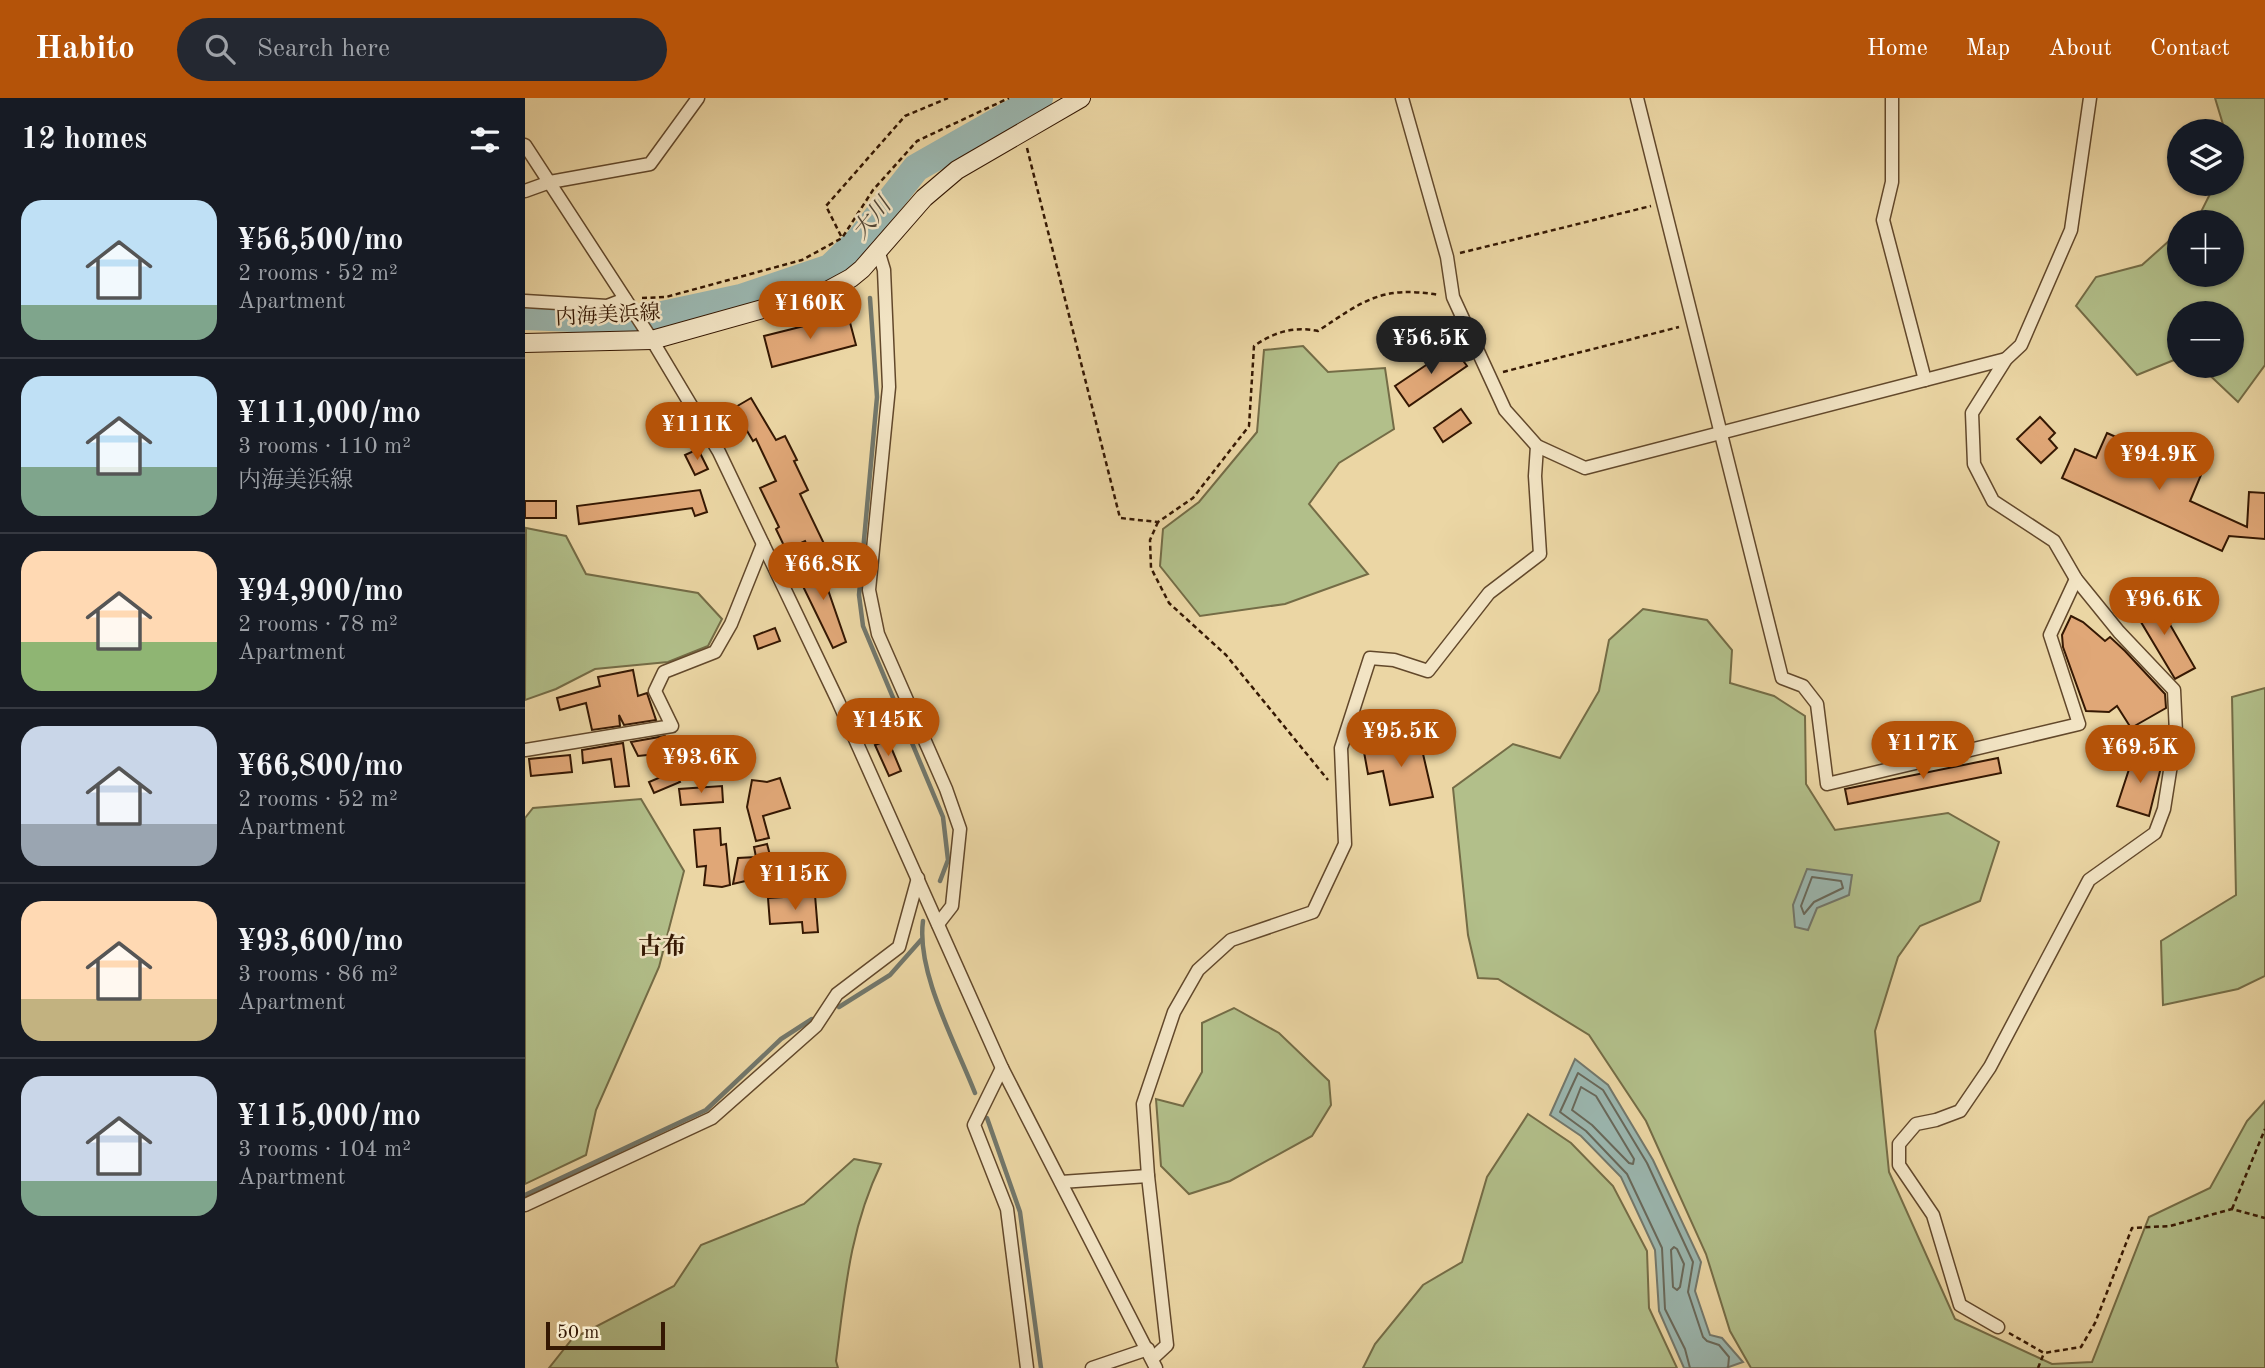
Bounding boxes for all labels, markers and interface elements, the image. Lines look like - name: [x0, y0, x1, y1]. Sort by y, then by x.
- search box: [177, 18, 667, 81]
- icon: search: [201, 30, 239, 68]
- text: Habito: [35, 33, 135, 66]
- text: Search here: [257, 36, 390, 62]
- text: Home: [1867, 37, 1928, 61]
- text: Map: [1966, 37, 2010, 61]
- text: About: [2048, 37, 2112, 61]
- text: Contact: [2150, 37, 2230, 61]
- map controls: [2167, 119, 2244, 378]
- button: layers: [2167, 119, 2244, 196]
- icon: filters: [466, 121, 504, 159]
- text: 12 homes: [21, 125, 147, 155]
- water label: 大川: [847, 190, 898, 244]
- button: +: [2167, 210, 2244, 287]
- text: ¥56,500/mo: [238, 226, 403, 256]
- icon: home: [77, 228, 161, 312]
- text: 2 rooms · 52 m²: [238, 262, 398, 285]
- pin: ¥160K: [761, 282, 859, 341]
- text: Apartment: [238, 290, 346, 313]
- text: ¥160K: [774, 292, 846, 315]
- street label: 内海美浜線: [555, 301, 661, 329]
- button: −: [2167, 301, 2244, 378]
- pin: ¥56.5K: [1374, 316, 1488, 376]
- text: ¥56.5K: [1392, 327, 1470, 350]
- text: ¥111,000/mo: [238, 399, 421, 429]
- pin: ¥111K: [648, 402, 746, 462]
- icon: home: [77, 404, 161, 488]
- text: ¥111K: [661, 413, 733, 436]
- pin: ¥94.9K: [2102, 432, 2216, 492]
- text: 3 rooms · 110 m²: [238, 435, 411, 458]
- text: ¥94.9K: [2120, 443, 2198, 466]
- text: 内海美浜線: [238, 469, 353, 492]
- pin: ¥66.8K: [766, 542, 880, 602]
- text: ¥66.8K: [784, 553, 862, 576]
- text: ¥94,900/mo: [238, 577, 403, 607]
- pin: ¥96.6K: [2107, 578, 2221, 637]
- icon: home: [77, 579, 161, 663]
- text: ¥96.6K: [2125, 588, 2203, 611]
- text: 2 rooms · 78 m²: [238, 613, 398, 636]
- text: Apartment: [238, 641, 346, 664]
- pin: ¥145K: [839, 698, 937, 758]
- text: ¥145K: [852, 709, 924, 732]
- pin: ¥95.5K: [1344, 710, 1458, 769]
- text: ¥95.5K: [1362, 720, 1440, 743]
- pin: ¥117K: [1874, 722, 1972, 781]
- pin: ¥69.5K: [2083, 726, 2197, 785]
- text: ¥117K: [1887, 732, 1959, 755]
- pin: ¥93.6K: [644, 736, 758, 795]
- text: ¥69.5K: [2101, 736, 2179, 759]
- text: ¥93.6K: [662, 746, 740, 769]
- text: ¥66,800/mo: [238, 752, 403, 782]
- icon: home: [77, 754, 161, 838]
- text: 2 rooms · 52 m²: [238, 788, 398, 811]
- text: Apartment: [238, 816, 346, 839]
- pin: ¥115K: [746, 852, 844, 912]
- text: ¥115K: [759, 863, 831, 886]
- text: ¥93,600/mo: [238, 927, 403, 957]
- icon: home: [77, 929, 161, 1013]
- district label: 古布: [638, 933, 686, 960]
- text: 3 rooms · 86 m²: [238, 963, 398, 986]
- text: Apartment: [238, 991, 346, 1014]
- text: ¥115,000/mo: [238, 1102, 421, 1132]
- icon: home: [77, 1104, 161, 1188]
- text: 3 rooms · 104 m²: [238, 1138, 411, 1161]
- text: Apartment: [238, 1166, 346, 1189]
- scale bar: [546, 1319, 665, 1351]
- text: 50 m: [557, 1324, 599, 1343]

